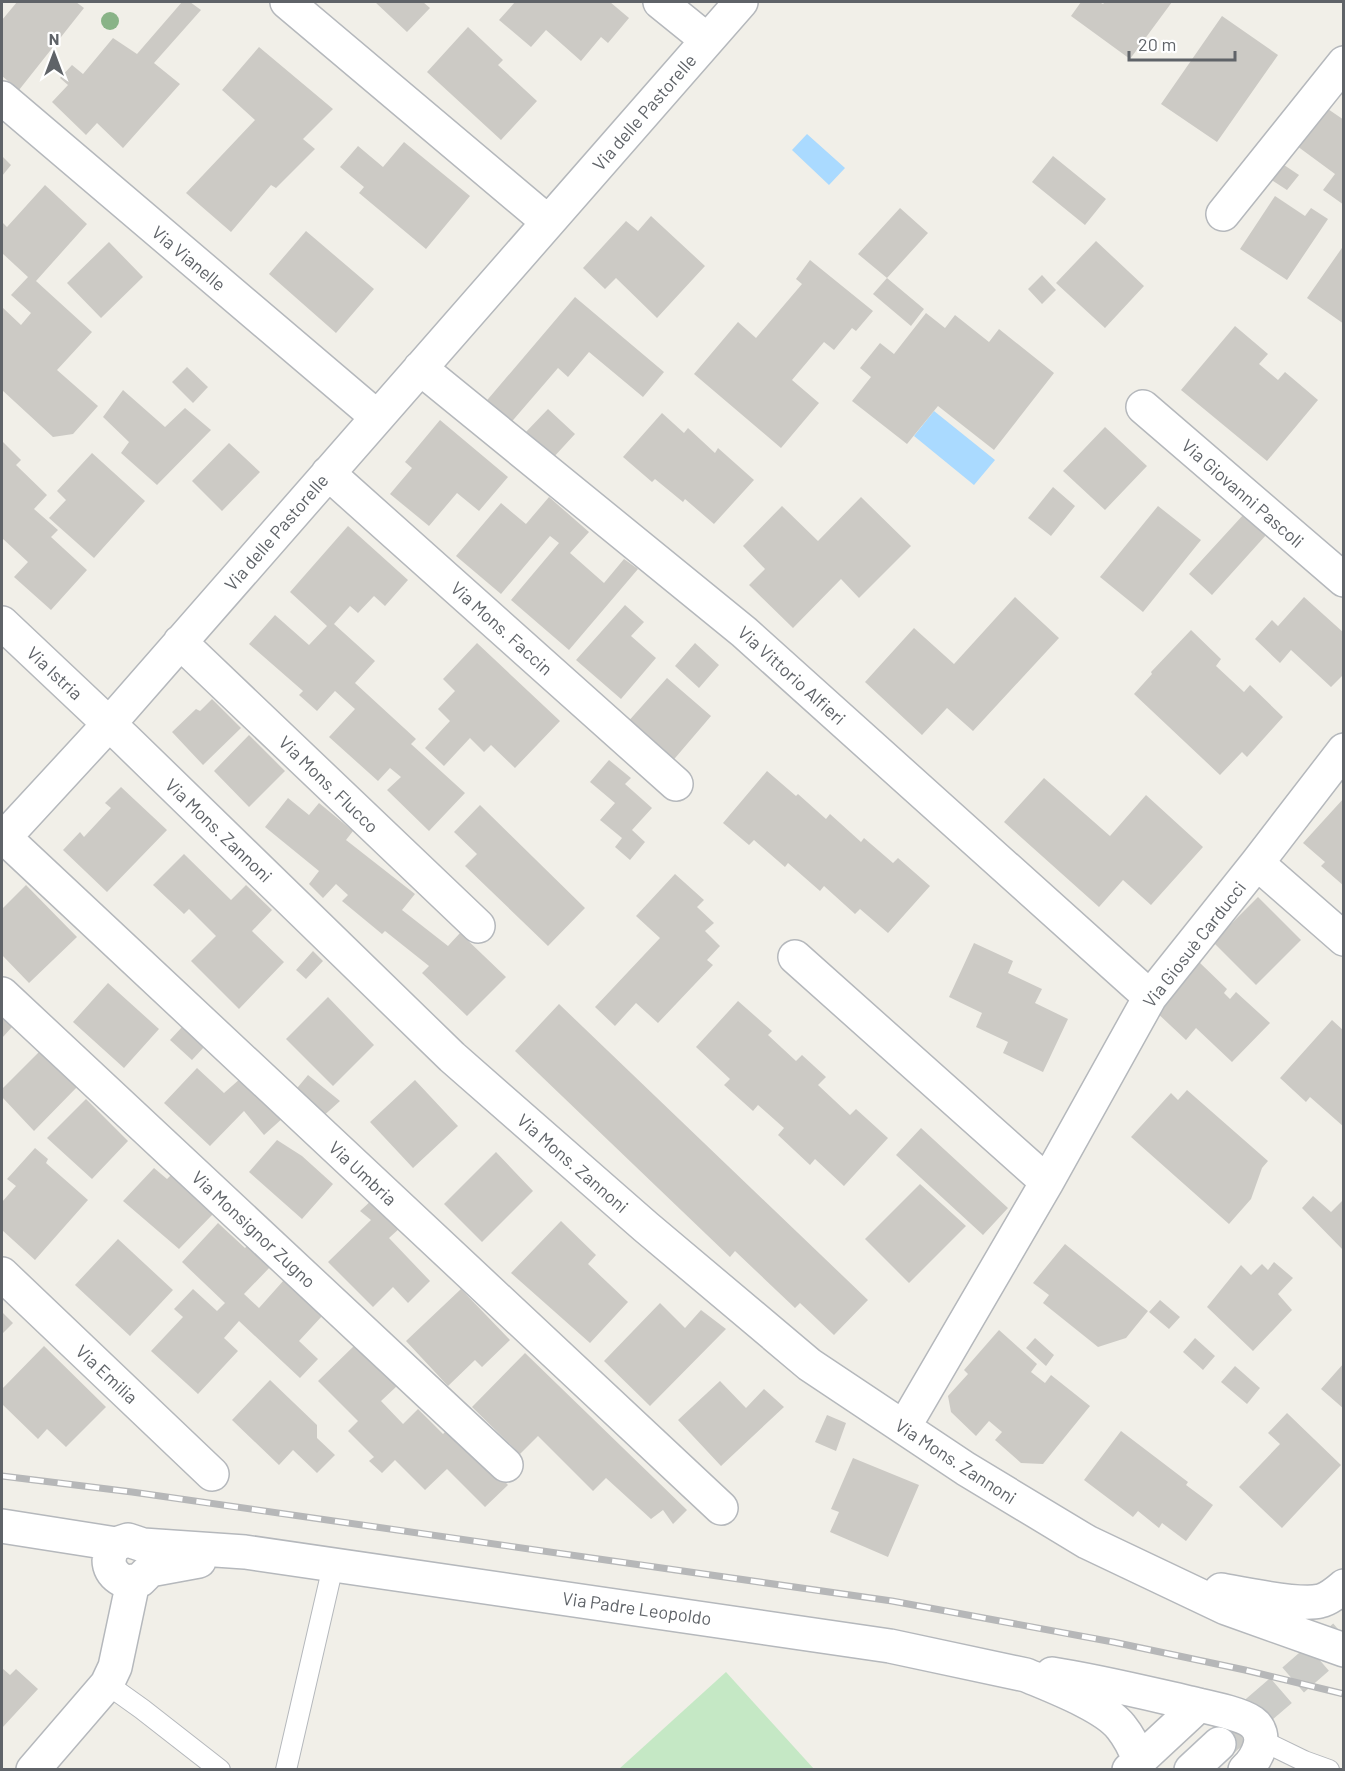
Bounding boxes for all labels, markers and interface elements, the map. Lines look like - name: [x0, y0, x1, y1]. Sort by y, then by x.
- north arrow: [24, 24, 84, 84]
- scale bar: [1129, 24, 1236, 62]
- text: N: [49, 29, 59, 48]
- text: 20 m: [1138, 33, 1176, 55]
- street label: Via delle Pastorelle: [587, 49, 701, 175]
- street label: Via Vianelle: [148, 221, 230, 295]
- street label: Via Giovanni Pascoli: [1177, 434, 1309, 552]
- street label: Via delle Pastorelle: [219, 469, 333, 595]
- street label: Via Mons. Faccin: [447, 577, 557, 679]
- street label: Via Vittorio Alfieri: [734, 621, 850, 729]
- street label: Via Istria: [23, 642, 87, 704]
- street label: Via Mons. Flucco: [275, 731, 383, 837]
- street label: Via Mons. Zannoni: [161, 773, 277, 887]
- street label: Via Giosuè Carducci: [1138, 877, 1250, 1011]
- street label: Via Mons. Zannoni: [513, 1109, 633, 1217]
- street label: Via Umbria: [325, 1136, 401, 1210]
- street label: Via Monsignor Zugno: [187, 1166, 321, 1292]
- street label: Via Emilia: [72, 1340, 142, 1408]
- street label: Via Mons. Zannoni: [891, 1414, 1021, 1508]
- street label: Via Padre Leopoldo: [561, 1587, 713, 1629]

